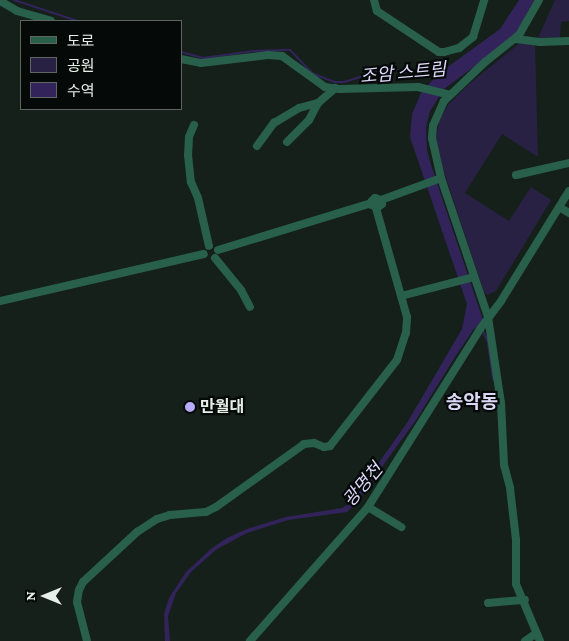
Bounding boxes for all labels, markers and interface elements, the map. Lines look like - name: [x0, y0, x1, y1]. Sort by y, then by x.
- legend: [20, 20, 182, 110]
- text: 도로: [67, 33, 95, 49]
- text: 공원: [67, 58, 95, 74]
- water label: 조암 스트림: [359, 58, 447, 88]
- text: 수역: [67, 83, 95, 99]
- district label: 송악동: [446, 391, 498, 413]
- place label: 만월대: [200, 397, 244, 417]
- marker: 만월대: [184, 401, 196, 413]
- water label: 광명천: [339, 459, 387, 511]
- north arrow: [20, 571, 70, 621]
- text: N: [22, 591, 38, 601]

